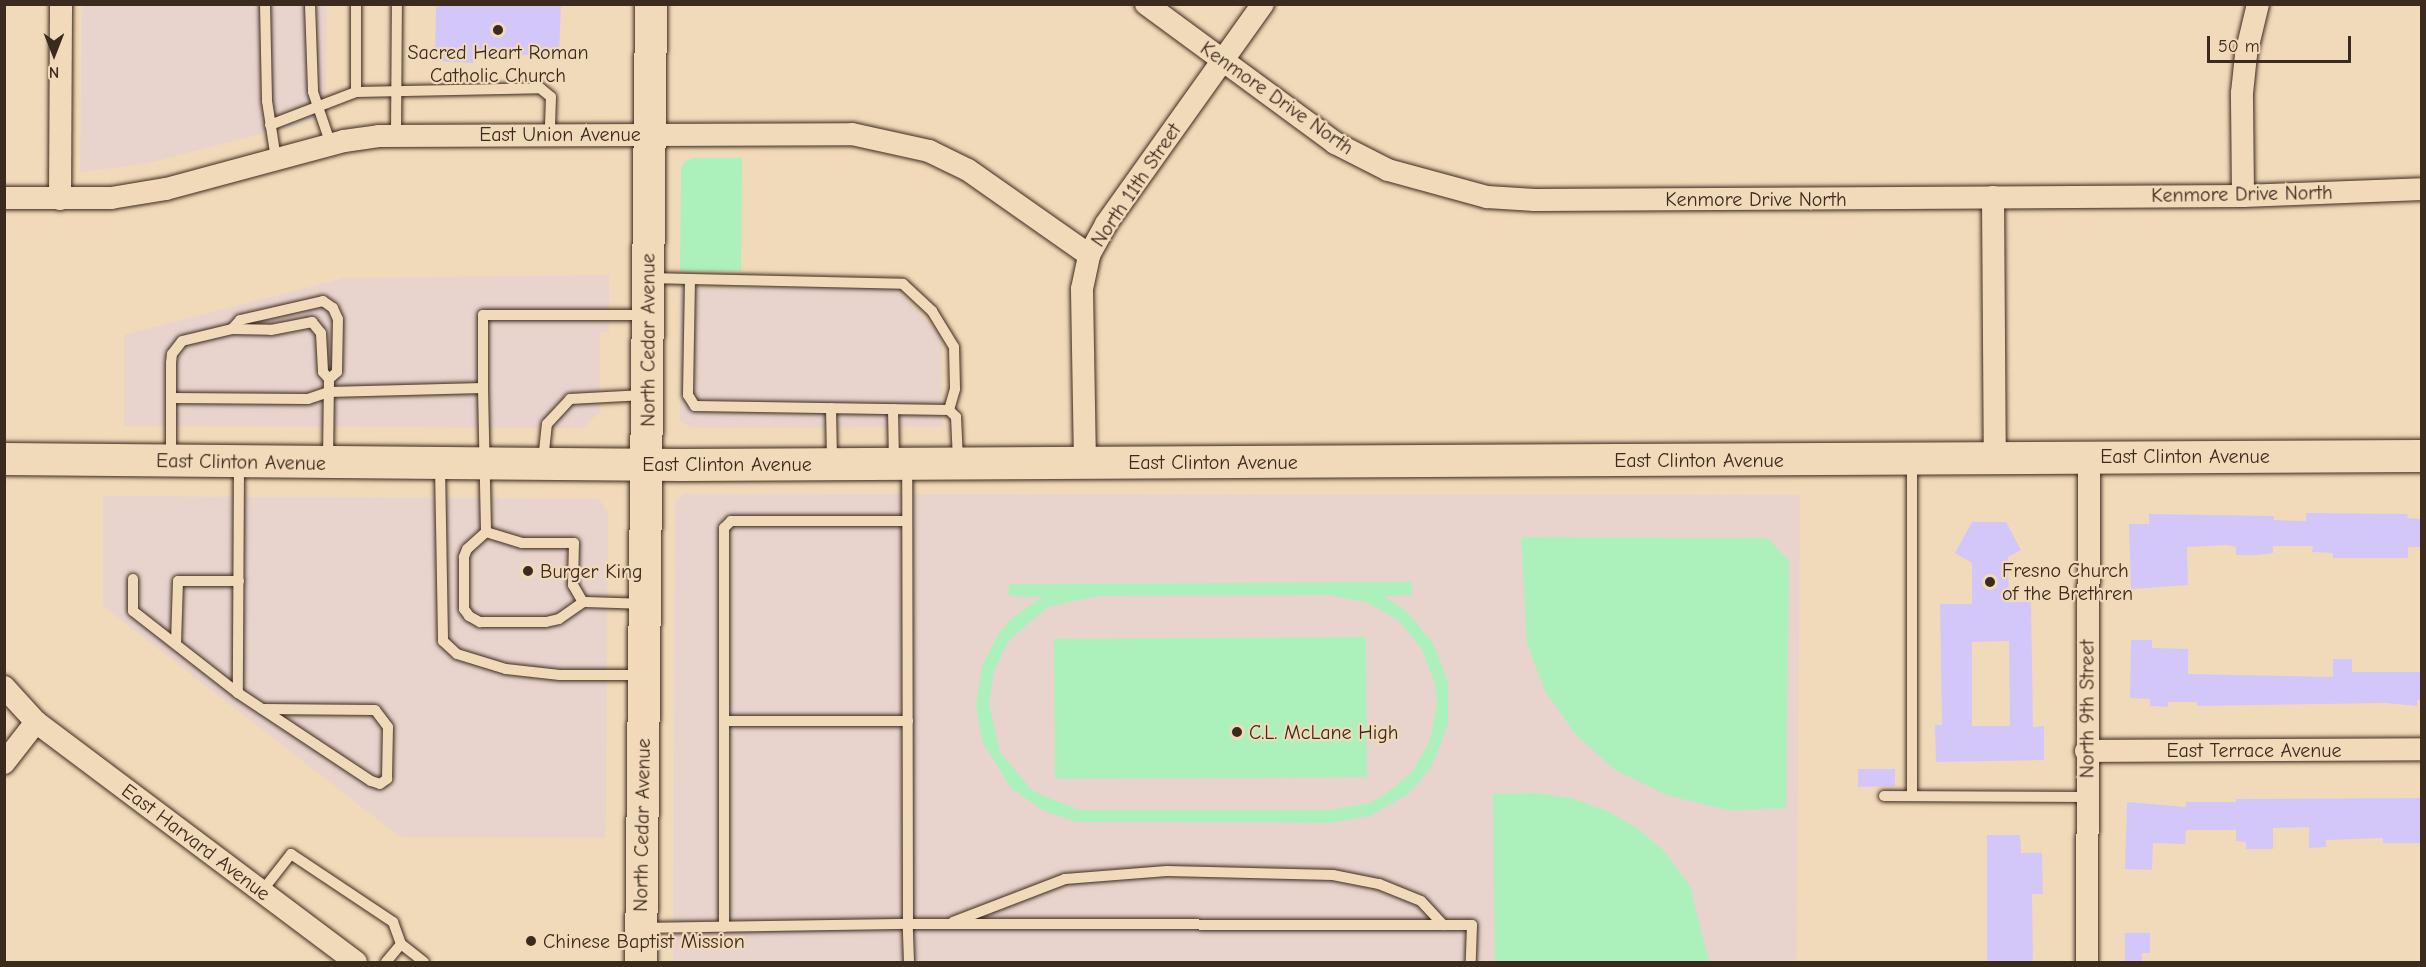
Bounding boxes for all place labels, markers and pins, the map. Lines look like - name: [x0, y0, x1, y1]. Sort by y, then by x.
- marker: Sacred Heart Roman Catholic Church: [491, 23, 505, 37]
- place label: Sacred Heart Roman Catholic Church: [407, 40, 589, 87]
- place label: Fresno Church of the Brethren: [2002, 558, 2133, 605]
- place label: Burger King: [540, 559, 643, 583]
- marker: Burger King: [521, 564, 535, 578]
- marker: Fresno Church of the Brethren: [1983, 575, 1997, 589]
- place label: C.L. McLane High: [1249, 720, 1399, 744]
- marker: C.L. McLane High: [1230, 725, 1244, 739]
- place label: Chinese Baptist Mission: [543, 929, 745, 953]
- marker: Chinese Baptist Mission: [524, 934, 538, 948]

